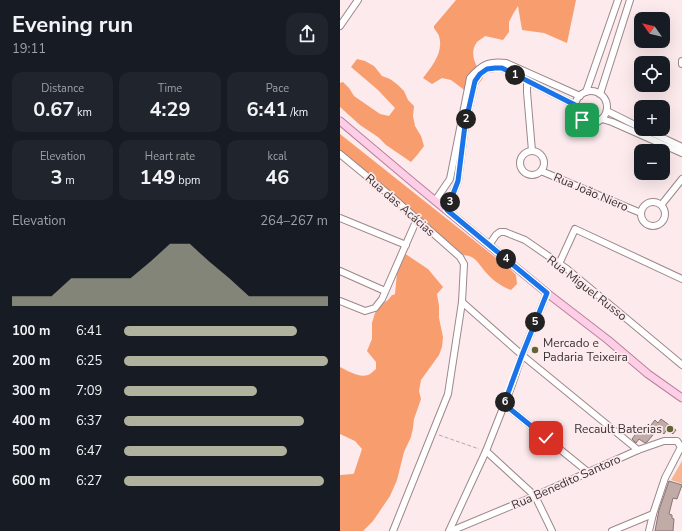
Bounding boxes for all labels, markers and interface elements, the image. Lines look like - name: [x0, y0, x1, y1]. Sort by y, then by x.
- text: Evening run: [12, 10, 133, 40]
- north arrow: [634, 12, 670, 48]
- map controls: [634, 12, 670, 180]
- button: share: [286, 13, 328, 55]
- text: 19:11: [12, 40, 46, 58]
- button: locate: [634, 56, 670, 92]
- pin: 1: [505, 65, 525, 85]
- text: 1: [512, 67, 518, 82]
- text: Distance: [41, 81, 84, 96]
- text: Time: [158, 81, 182, 96]
- text: Pace: [266, 81, 289, 96]
- text: 0.67: [33, 96, 74, 123]
- text: 4:29: [150, 96, 190, 123]
- text: 6:41: [246, 96, 287, 123]
- button: +: [634, 100, 670, 136]
- pin: [565, 103, 599, 137]
- text: km: [74, 105, 92, 120]
- text: /km: [287, 105, 308, 120]
- pin: 2: [456, 109, 476, 129]
- icon: arrive: [571, 109, 593, 131]
- text: 2: [463, 111, 469, 126]
- button: −: [634, 144, 670, 180]
- text: Elevation: [40, 149, 85, 164]
- text: Heart rate: [145, 149, 195, 164]
- text: kcal: [268, 149, 287, 164]
- text: 3: [51, 164, 63, 191]
- text: 149: [139, 164, 175, 191]
- text: 46: [265, 164, 289, 191]
- street label: Rua João Niero: [551, 169, 631, 215]
- street label: Rua das Acácias: [362, 170, 438, 240]
- text: m: [63, 173, 75, 188]
- text: bpm: [175, 173, 201, 188]
- pin: 3: [440, 192, 460, 212]
- text: 3: [447, 194, 453, 209]
- text: Elevation: [12, 212, 66, 230]
- text: 264–267 m: [260, 212, 328, 230]
- pin: 4: [496, 249, 516, 269]
- text: 4: [503, 251, 509, 266]
- street label: Rua Miguel Russo: [544, 252, 630, 324]
- pin: 5: [525, 312, 545, 332]
- text: 5: [532, 314, 538, 329]
- text: 100 m: [12, 322, 50, 340]
- text: 6:41: [76, 322, 102, 340]
- place label: Mercado e Padaria Teixeira: [543, 335, 628, 365]
- marker: Mercado e Padaria Teixeira: [530, 345, 540, 355]
- text: 200 m: [12, 352, 50, 370]
- text: 6:25: [76, 352, 102, 370]
- text: 300 m: [12, 382, 50, 400]
- text: 7:09: [76, 382, 102, 400]
- pin: 6: [495, 392, 515, 412]
- text: 6: [502, 394, 508, 409]
- text: 400 m: [12, 412, 50, 430]
- text: 6:37: [76, 412, 102, 430]
- pin: [529, 421, 563, 455]
- place label: Recault Baterias: [574, 421, 662, 437]
- marker: Recault Baterias: [665, 424, 675, 434]
- icon: check: [535, 427, 557, 449]
- text: 500 m: [12, 442, 50, 460]
- text: 6:47: [76, 442, 102, 460]
- street label: Rua Benedito Santoro: [509, 451, 623, 513]
- text: 600 m: [12, 472, 50, 490]
- text: 6:27: [76, 472, 102, 490]

